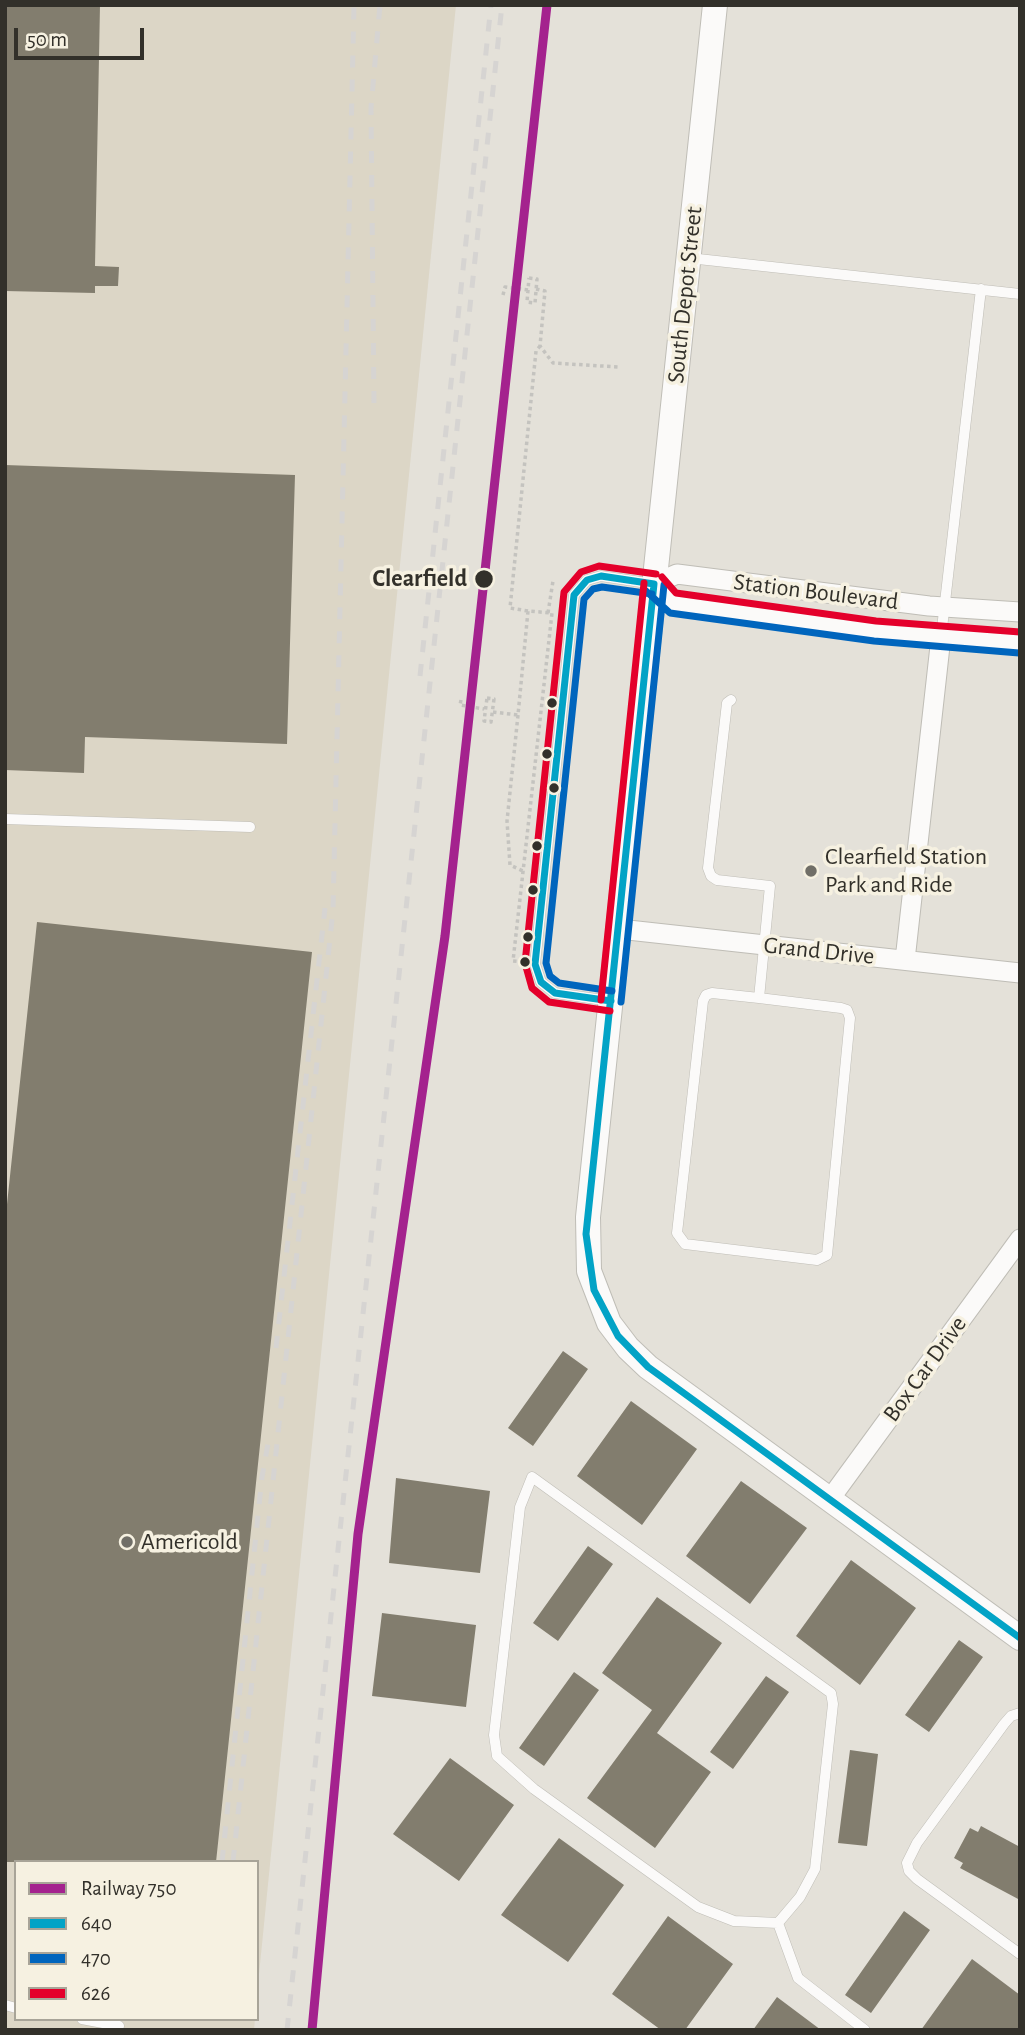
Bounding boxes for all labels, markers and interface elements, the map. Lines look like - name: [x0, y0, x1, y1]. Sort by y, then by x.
- scale bar: [18, 14, 147, 58]
- text: 50 m: [27, 29, 67, 50]
- street label: South Depot Street: [661, 205, 709, 385]
- place label: Clearfield: [373, 565, 467, 593]
- marker: Clearfield: [473, 568, 495, 590]
- street label: Station Boulevard: [732, 568, 900, 616]
- unlabelled marker: [545, 696, 559, 710]
- unlabelled marker: [540, 747, 554, 761]
- unlabelled marker: [547, 781, 561, 795]
- unlabelled marker: [530, 839, 544, 853]
- place label: Clearfield Station Park and Ride: [825, 843, 987, 899]
- marker: Clearfield Station Park and Ride: [803, 863, 819, 879]
- unlabelled marker: [526, 883, 540, 897]
- unlabelled marker: [521, 930, 535, 944]
- street label: Grand Drive: [762, 931, 876, 971]
- unlabelled marker: [518, 955, 532, 969]
- street label: Box Car Drive: [877, 1311, 973, 1427]
- place label: Americold: [141, 1528, 238, 1556]
- marker: Americold: [119, 1534, 135, 1550]
- legend: [14, 1860, 259, 2021]
- text: Railway 750: [81, 1878, 177, 1899]
- text: 640: [81, 1913, 112, 1934]
- text: 470: [81, 1948, 111, 1969]
- text: 626: [81, 1983, 110, 2004]

